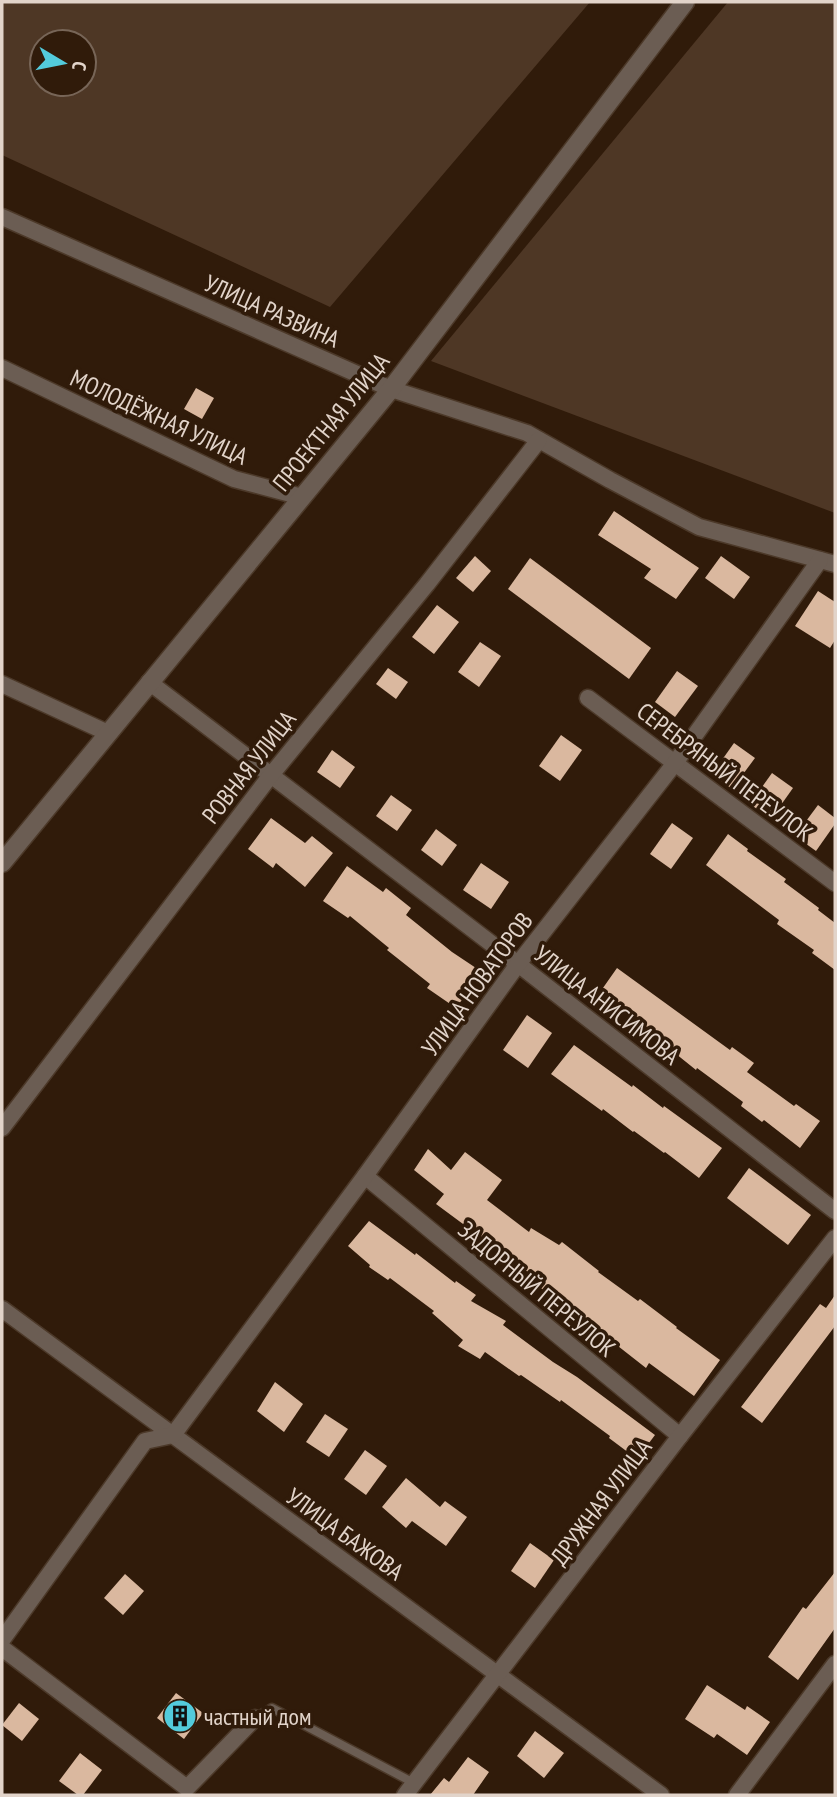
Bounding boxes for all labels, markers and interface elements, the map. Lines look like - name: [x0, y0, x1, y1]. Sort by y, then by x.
- north arrow: [28, 28, 98, 98]
- text: С: [67, 60, 92, 73]
- street label: УЛИЦА РАЗВИНА: [200, 267, 345, 355]
- street label: ПРОЕКТНАЯ УЛИЦА: [266, 346, 397, 497]
- street label: МОЛОДЁЖНАЯ УЛИЦА: [65, 362, 253, 472]
- street label: СЕРЕБРЯНЫЙ ПЕРЕУЛОК: [631, 696, 819, 848]
- street label: РОВНАЯ УЛИЦА: [195, 704, 303, 830]
- street label: УЛИЦА НОВАТОРОВ: [415, 906, 539, 1062]
- street label: УЛИЦА АНИСИМОВА: [528, 939, 687, 1072]
- street label: ЗАДОРНЫЙ ПЕРЕУЛОК: [452, 1214, 622, 1364]
- street label: ДРУЖНАЯ УЛИЦА: [544, 1432, 659, 1571]
- street label: УЛИЦА БАЖОВА: [280, 1481, 410, 1587]
- building icon: частный дом: [161, 1697, 199, 1735]
- place label: частный дом: [204, 1701, 311, 1732]

